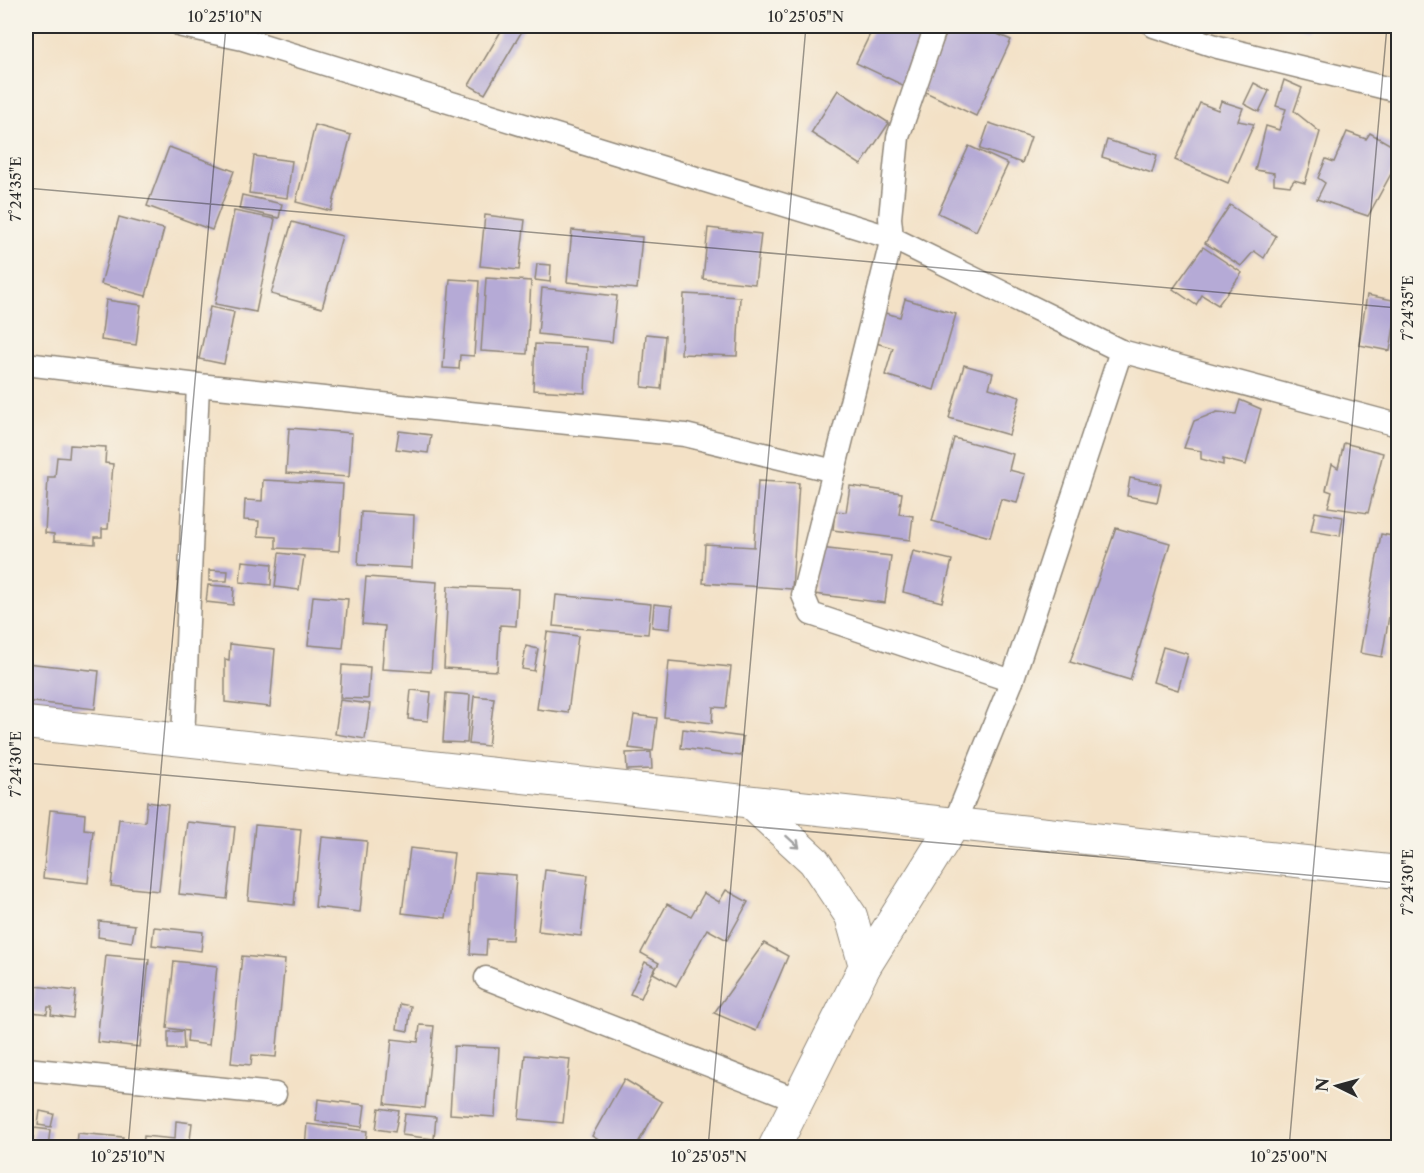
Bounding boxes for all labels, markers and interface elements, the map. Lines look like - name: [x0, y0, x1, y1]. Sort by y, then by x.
- text: 10°25'10"N: [188, 7, 262, 26]
- text: 10°25'05"N: [768, 7, 844, 26]
- text: 7°24'35"E: [6, 156, 25, 222]
- text: 7°24'35"E: [1398, 275, 1417, 341]
- text: 7°24'30"E: [6, 731, 25, 797]
- one-way arrow: [785, 835, 800, 849]
- text: 7°24'30"E: [1398, 849, 1417, 915]
- north arrow: [1307, 1056, 1367, 1116]
- text: N: [1311, 1077, 1333, 1092]
- text: 10°25'10"N: [91, 1147, 165, 1166]
- text: 10°25'05"N: [671, 1147, 747, 1166]
- text: 10°25'00"N: [1250, 1147, 1328, 1166]

